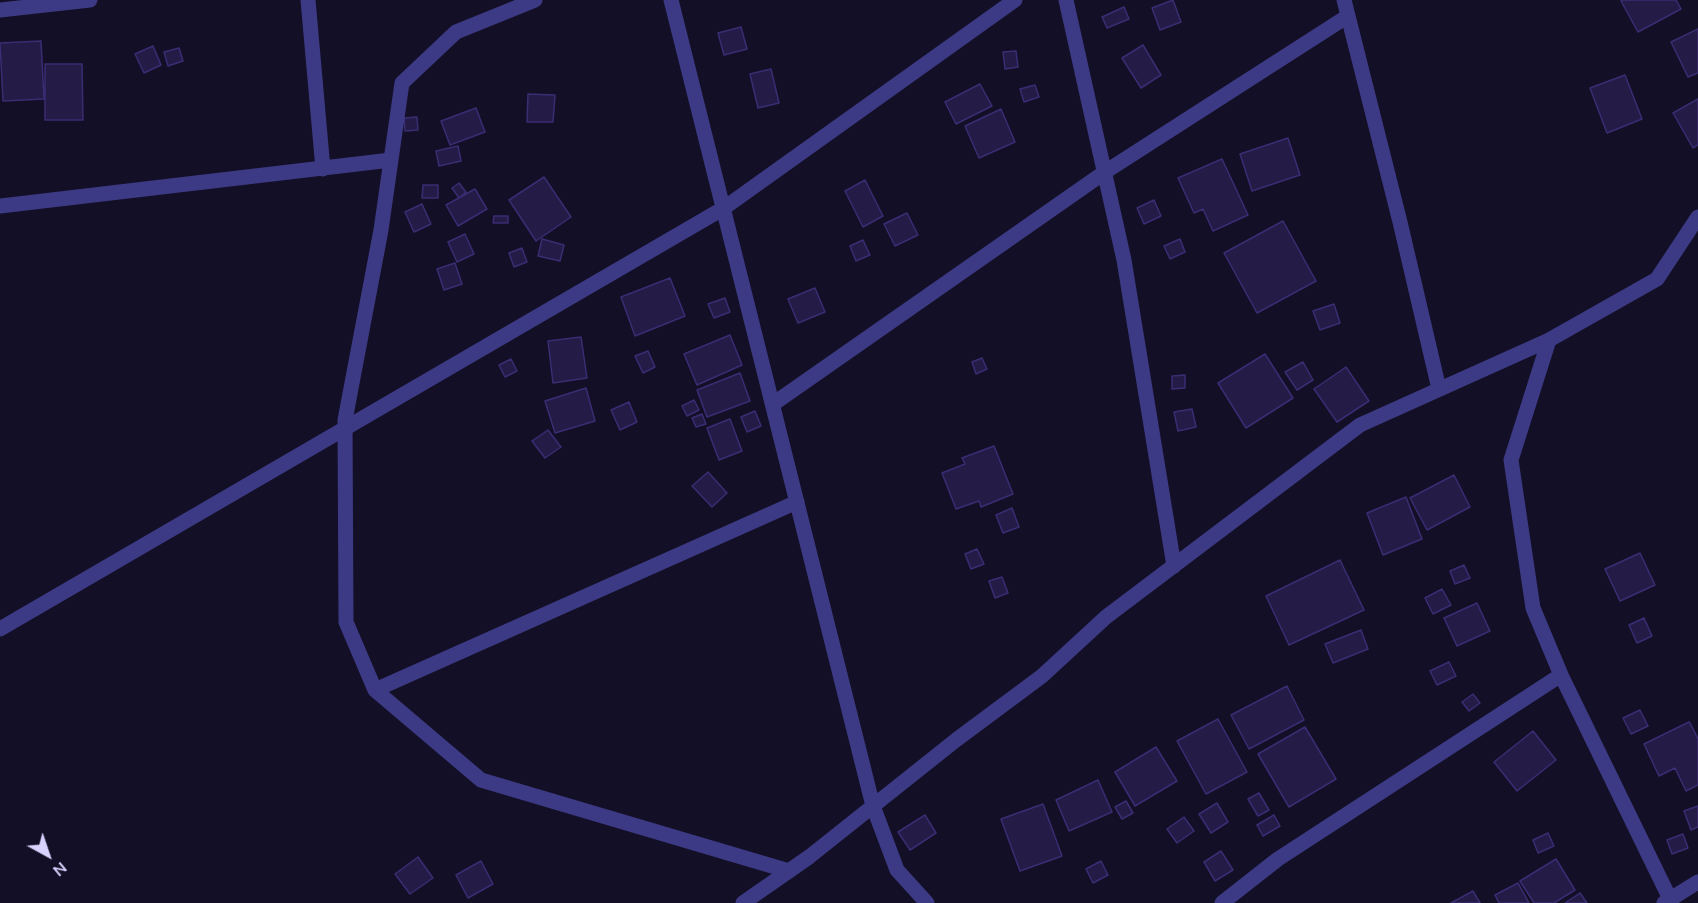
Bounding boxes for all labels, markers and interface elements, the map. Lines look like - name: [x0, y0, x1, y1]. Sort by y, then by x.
- north arrow: [18, 825, 78, 885]
- text: N: [48, 857, 71, 881]

